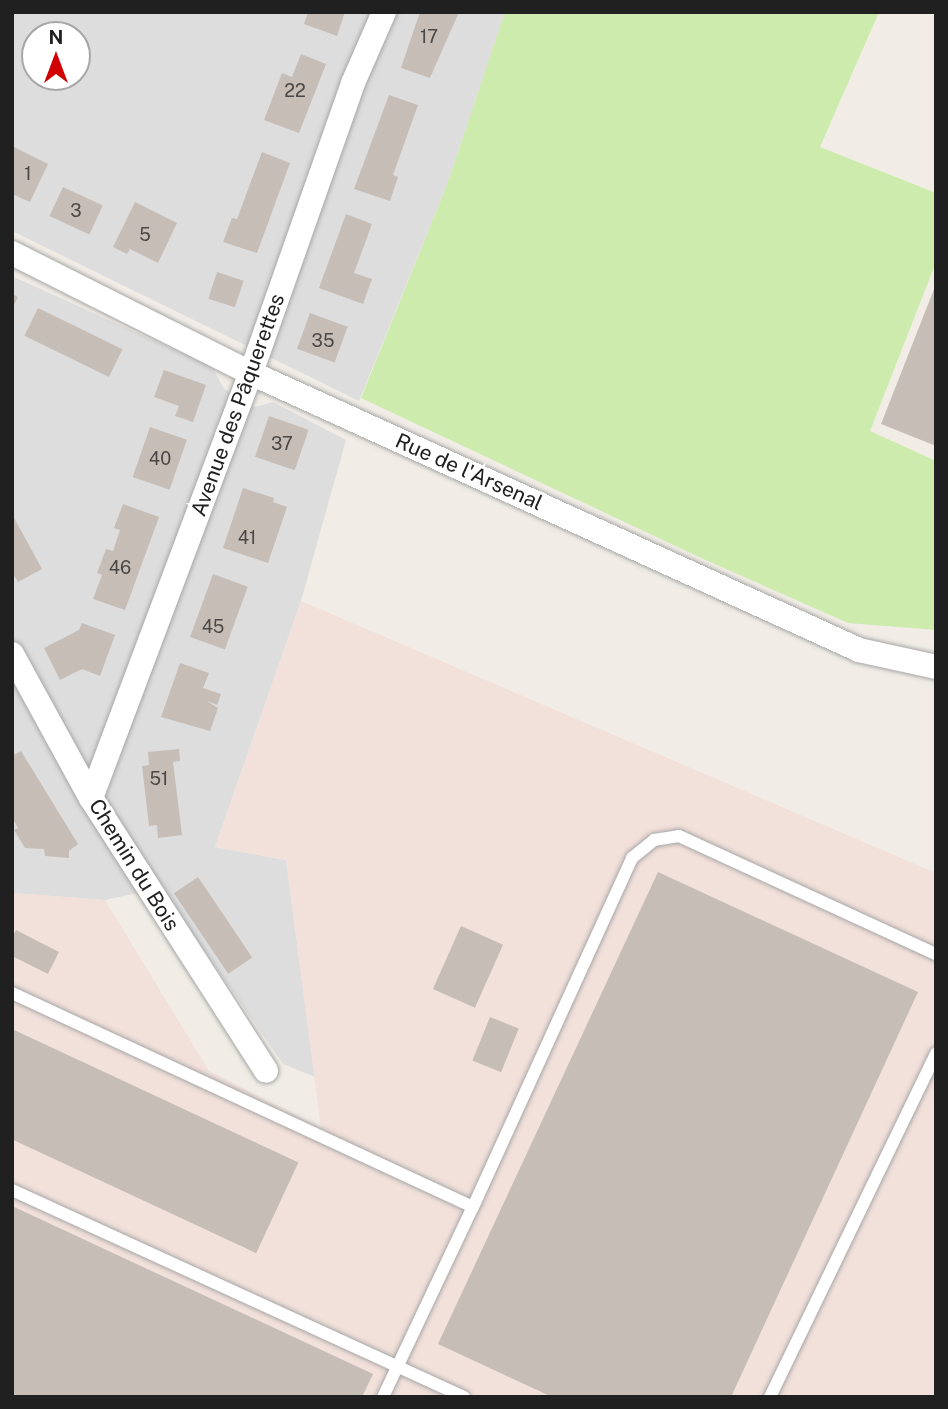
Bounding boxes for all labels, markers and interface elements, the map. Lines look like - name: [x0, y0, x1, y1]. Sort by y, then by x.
- north arrow: [21, 21, 91, 91]
- text: N: [49, 26, 63, 48]
- house number: 17: [420, 26, 438, 48]
- house number: 22: [284, 80, 306, 102]
- house number: 1: [24, 163, 32, 185]
- house number: 3: [70, 200, 82, 222]
- house number: 5: [139, 224, 151, 246]
- street label: Avenue des Pâquerettes: [186, 290, 290, 520]
- house number: 35: [312, 330, 334, 352]
- street label: Rue de l'Arsenal: [391, 428, 547, 516]
- house number: 37: [271, 433, 293, 455]
- house number: 40: [149, 448, 171, 470]
- house number: 41: [238, 527, 256, 549]
- house number: 46: [109, 557, 131, 579]
- house number: 45: [202, 616, 224, 638]
- house number: 51: [150, 768, 168, 790]
- street label: Chemin du Bois: [83, 794, 185, 936]

